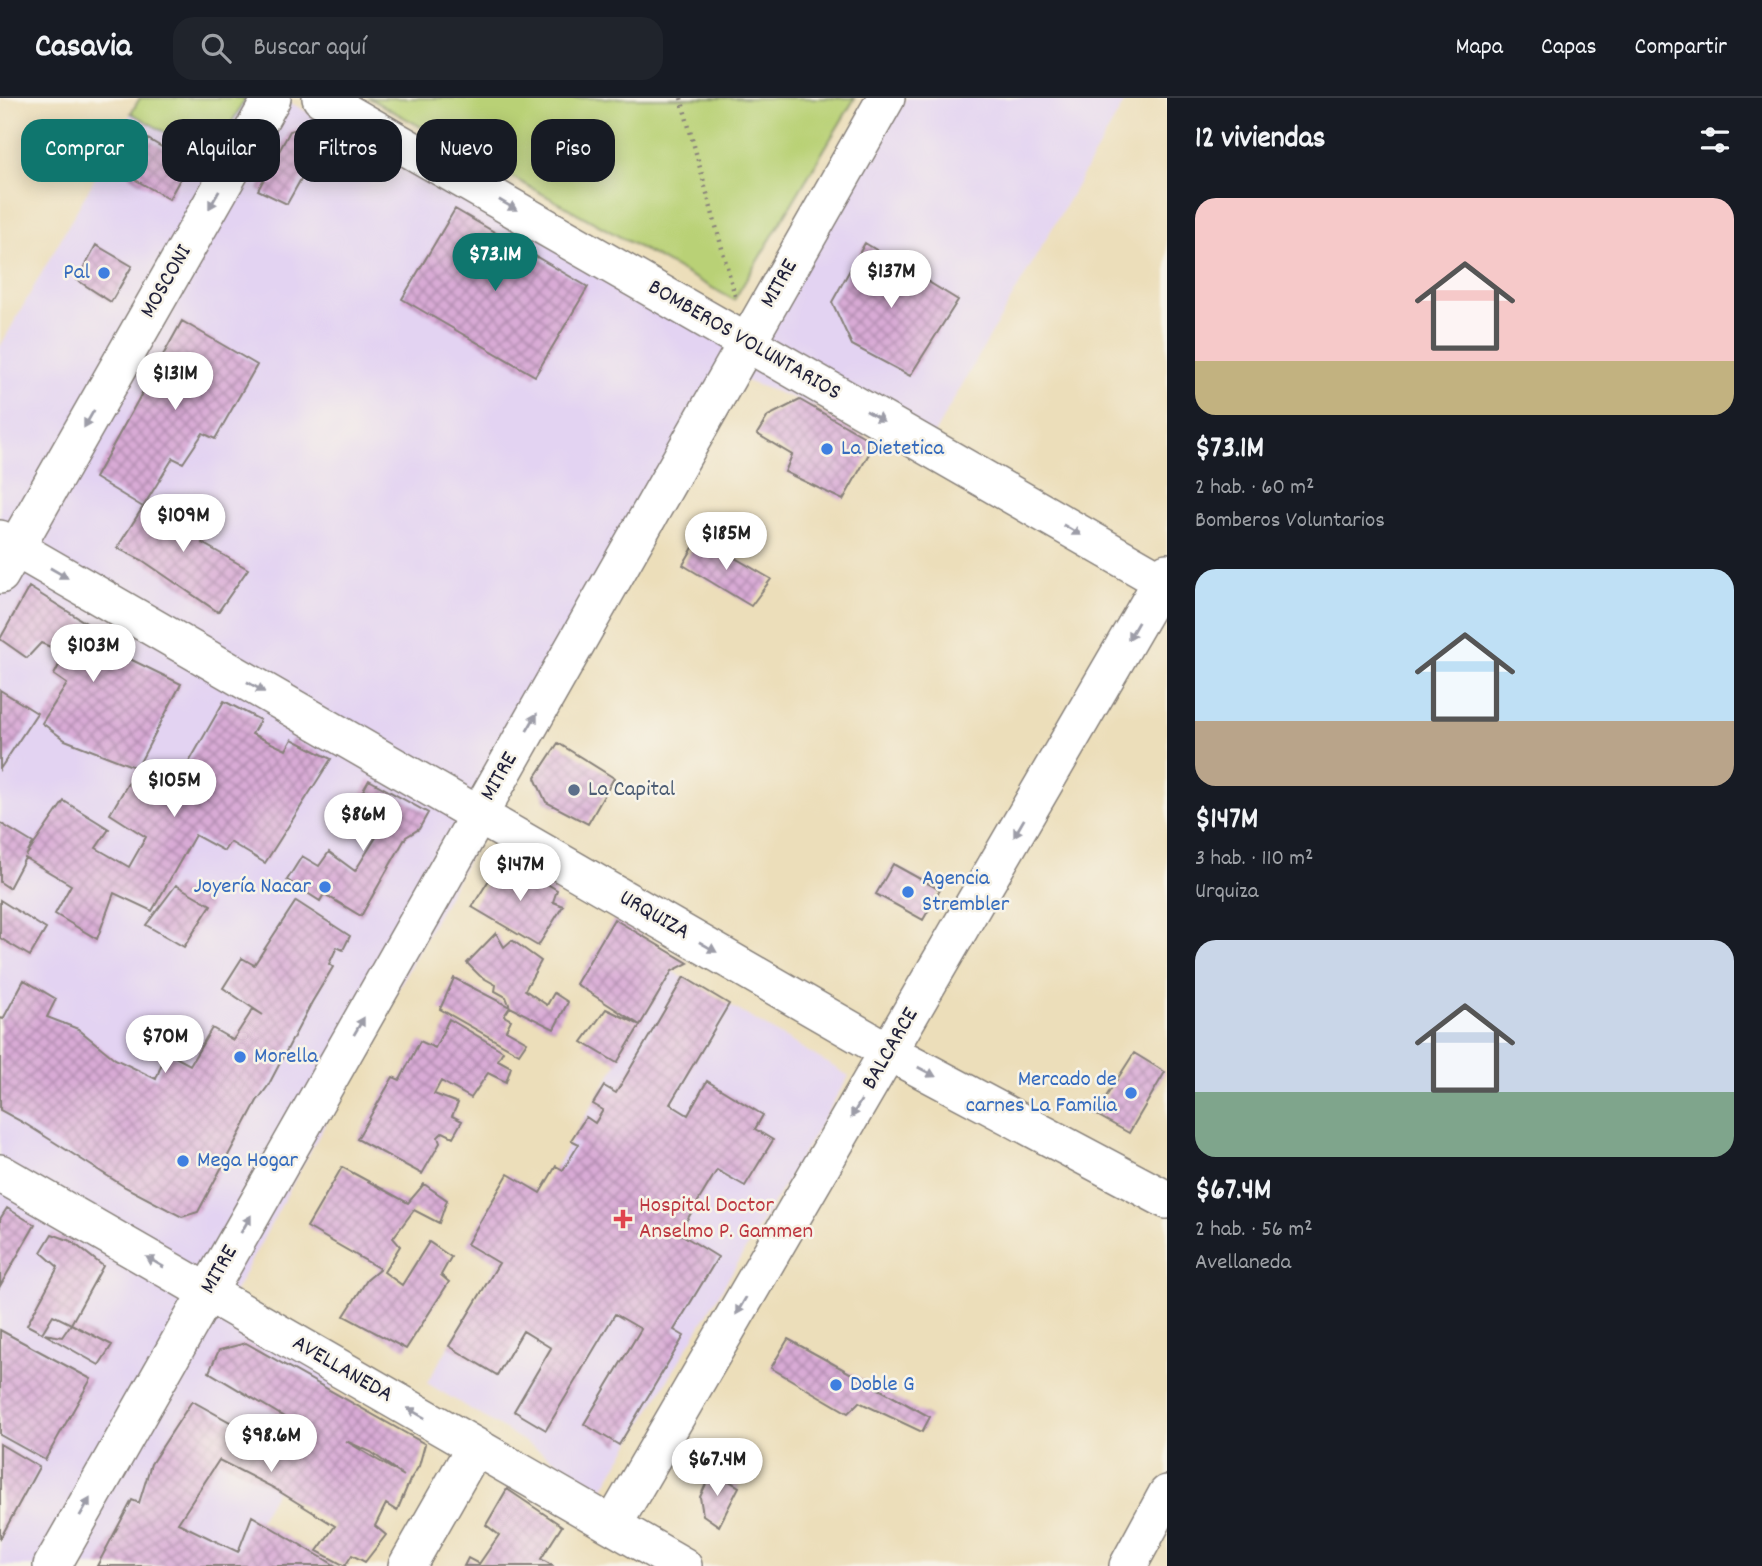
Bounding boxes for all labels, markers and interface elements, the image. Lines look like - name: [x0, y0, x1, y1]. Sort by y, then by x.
- search box: [173, 17, 663, 80]
- text: Casavia: [35, 25, 131, 72]
- icon: search: [197, 29, 235, 67]
- text: Buscar aquí: [253, 30, 366, 67]
- text: Mapa: [1455, 31, 1503, 65]
- text: Capas: [1541, 31, 1597, 65]
- text: Compartir: [1635, 31, 1727, 65]
- chip: Comprar: [21, 119, 148, 182]
- chip: Alquilar: [162, 119, 280, 182]
- chip: Filtros: [294, 119, 402, 182]
- chip: Nuevo: [416, 119, 517, 182]
- chip: Piso: [531, 119, 615, 182]
- text: 12 viviendas: [1195, 119, 1325, 162]
- icon: filters: [1696, 121, 1734, 159]
- one-way arrow: [208, 190, 220, 210]
- one-way arrow: [498, 199, 517, 211]
- pin: $73.1M: [438, 234, 552, 293]
- street label: MOSCONI: [133, 239, 201, 325]
- text: $73.1M: [468, 239, 522, 272]
- icon: home: [1402, 243, 1528, 369]
- pin: $137M: [842, 250, 940, 310]
- street label: MITRE: [753, 253, 807, 315]
- text: $137M: [866, 256, 916, 289]
- place label: Pal: [63, 257, 91, 290]
- marker: Pal: [96, 265, 112, 281]
- street label: BOMBEROS VOLUNTARIOS: [641, 272, 847, 410]
- pin: $131M: [126, 352, 224, 412]
- text: $131M: [152, 358, 198, 391]
- one-way arrow: [83, 409, 95, 428]
- one-way arrow: [865, 410, 884, 422]
- text: $73.1M: [1195, 429, 1264, 472]
- place label: La Dietetica: [841, 433, 945, 466]
- marker: La Dietetica: [819, 441, 835, 457]
- text: 2 hab. · 60 m²: [1195, 472, 1314, 505]
- pin: $109M: [134, 494, 232, 554]
- text: $109M: [156, 500, 210, 533]
- text: Bomberos Voluntarios: [1195, 505, 1385, 538]
- pin: $185M: [677, 512, 775, 572]
- text: $185M: [701, 518, 751, 551]
- one-way arrow: [1062, 524, 1082, 536]
- one-way arrow: [50, 567, 69, 579]
- icon: home: [1402, 614, 1528, 740]
- one-way arrow: [1127, 621, 1139, 640]
- pin: $103M: [44, 624, 142, 684]
- text: $103M: [67, 630, 119, 663]
- one-way arrow: [247, 681, 266, 693]
- one-way arrow: [526, 712, 538, 731]
- street label: MITRE: [473, 746, 527, 808]
- pin: $105M: [125, 760, 223, 819]
- text: $105M: [147, 765, 201, 798]
- place label: La Capital: [588, 774, 676, 807]
- marker: La Capital: [566, 782, 582, 798]
- pin: $86M: [322, 794, 404, 853]
- text: $86M: [340, 799, 386, 832]
- text: $147M: [1195, 800, 1258, 843]
- one-way arrow: [1013, 818, 1025, 837]
- text: 3 hab. · 110 m²: [1195, 843, 1313, 876]
- pin: $147M: [471, 844, 569, 903]
- text: $147M: [496, 849, 544, 882]
- place label: Agencia Strembler: [922, 863, 1010, 922]
- place label: Joyería Nacar: [193, 871, 311, 904]
- text: Urquiza: [1195, 876, 1259, 909]
- marker: Joyería Nacar: [317, 879, 333, 895]
- street label: URQUIZA: [613, 883, 695, 949]
- marker: Agencia Strembler: [900, 884, 916, 900]
- one-way arrow: [698, 941, 717, 954]
- icon: home: [1402, 985, 1528, 1111]
- street label: BALCARCE: [854, 1001, 928, 1096]
- pin: $70M: [124, 1016, 206, 1075]
- one-way arrow: [353, 1016, 365, 1036]
- text: $70M: [142, 1021, 188, 1054]
- place label: Morella: [254, 1041, 319, 1074]
- marker: Morella: [232, 1049, 248, 1065]
- place label: Mercado de carnes La Familia: [966, 1064, 1118, 1123]
- one-way arrow: [917, 1066, 937, 1078]
- marker: Mercado de carnes La Familia: [1123, 1085, 1139, 1101]
- one-way arrow: [850, 1100, 862, 1119]
- place label: Mega Hogar: [197, 1145, 299, 1178]
- marker: Mega Hogar: [175, 1153, 191, 1169]
- text: $67.4M: [1195, 1171, 1271, 1214]
- place label: Hospital Doctor Anselmo P. Gammen: [639, 1190, 813, 1249]
- marker: Hospital Doctor Anselmo P. Gammen: [613, 1209, 633, 1229]
- one-way arrow: [240, 1214, 252, 1233]
- text: 2 hab. · 56 m²: [1195, 1214, 1313, 1247]
- street label: MITRE: [193, 1239, 247, 1301]
- text: Avellaneda: [1195, 1247, 1291, 1280]
- one-way arrow: [146, 1256, 165, 1268]
- one-way arrow: [735, 1296, 747, 1315]
- street label: AVELLANEDA: [285, 1328, 399, 1412]
- place label: Doble G: [850, 1369, 915, 1402]
- marker: Doble G: [828, 1377, 844, 1393]
- one-way arrow: [407, 1406, 426, 1419]
- pin: $98.6M: [214, 1414, 328, 1474]
- text: $98.6M: [241, 1420, 301, 1453]
- pin: $67.4M: [660, 1438, 774, 1498]
- text: $67.4M: [688, 1444, 746, 1477]
- one-way arrow: [79, 1497, 91, 1516]

